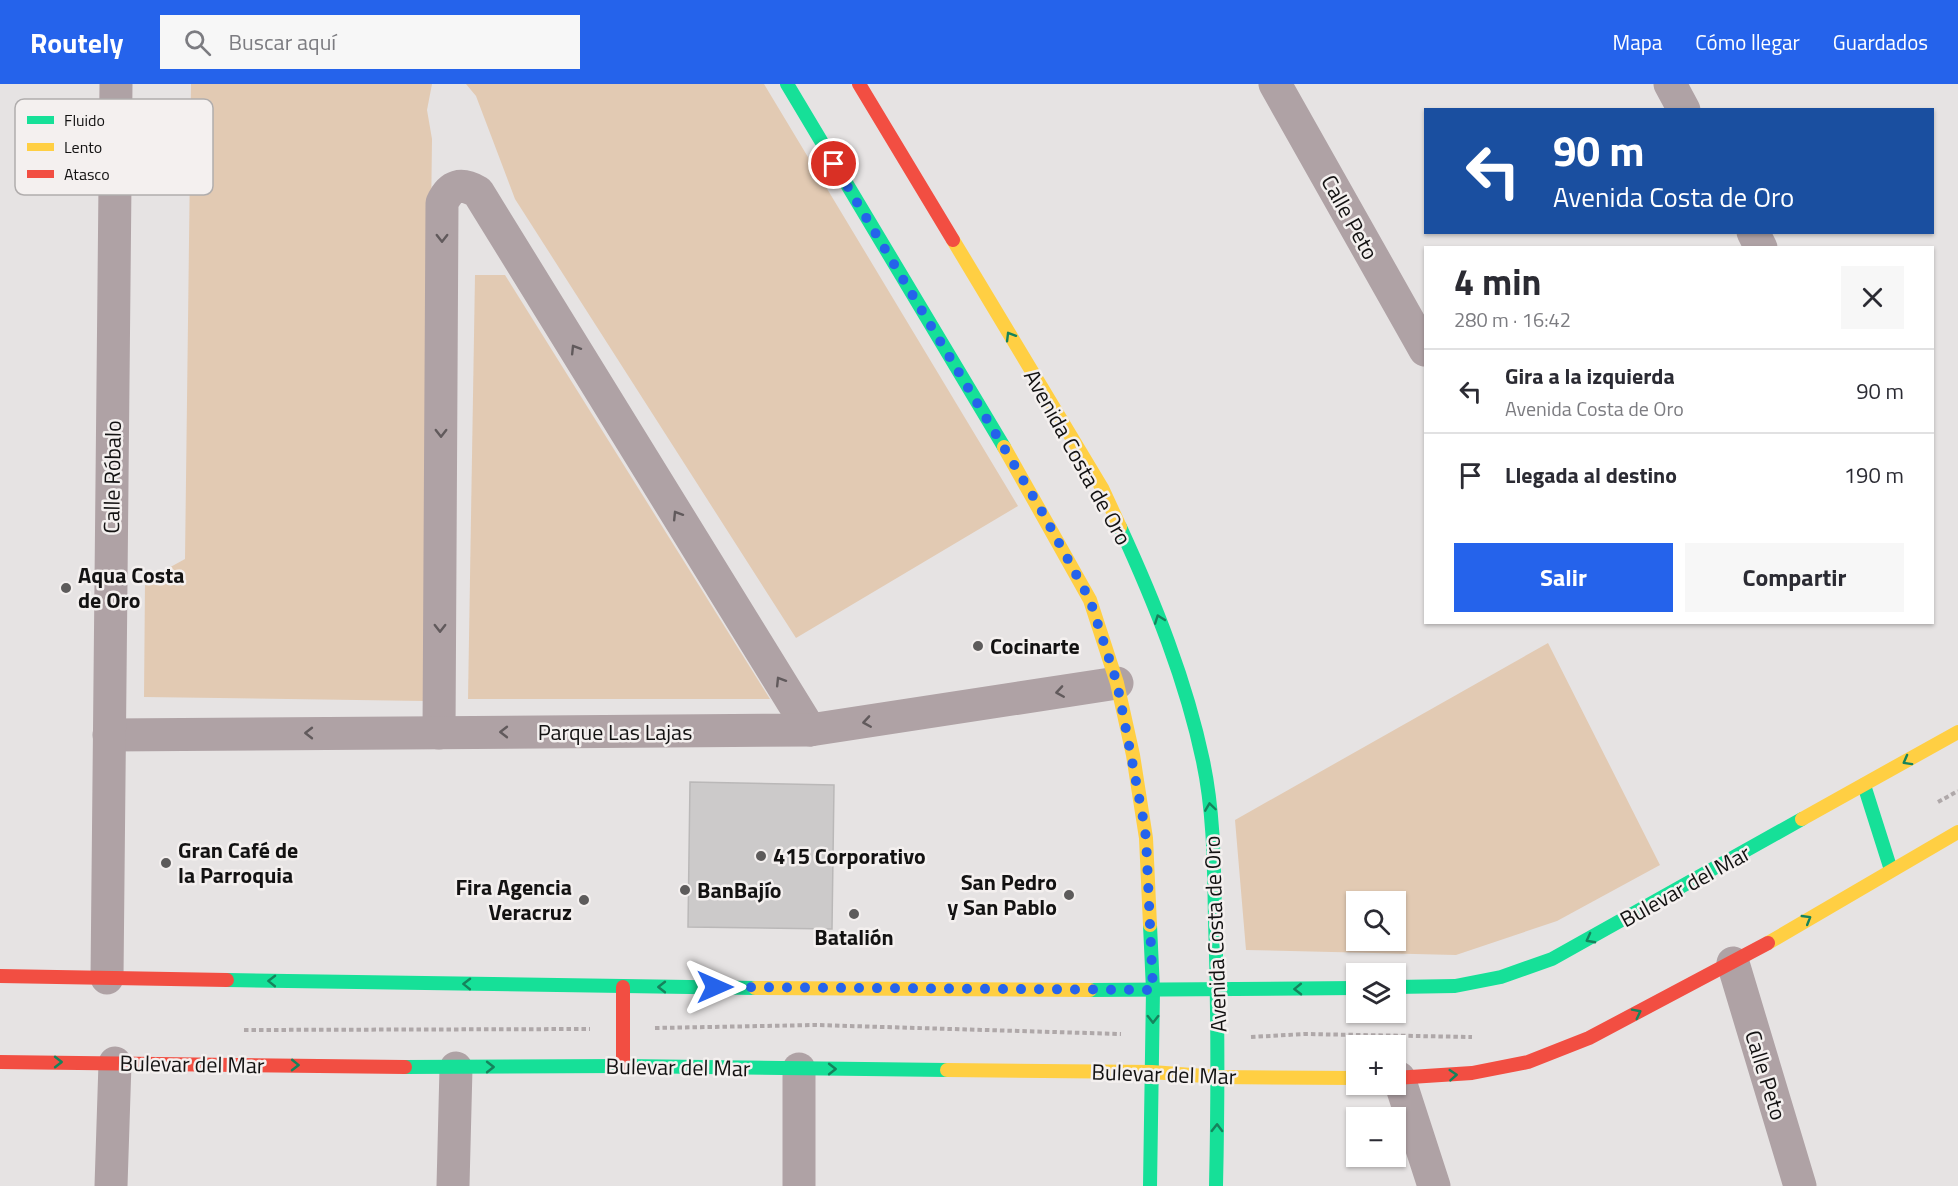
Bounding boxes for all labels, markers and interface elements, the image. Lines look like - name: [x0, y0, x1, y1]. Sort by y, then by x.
- search box: [160, 15, 580, 69]
- text: Routely: [30, 21, 124, 64]
- text: Buscar aquí: [229, 25, 336, 59]
- icon: search: [181, 26, 214, 59]
- text: Mapa: [1613, 26, 1662, 58]
- text: Cómo llegar: [1695, 26, 1800, 58]
- text: Guardados: [1833, 26, 1928, 58]
- legend: [15, 99, 213, 195]
- text: Fluido: [64, 108, 105, 132]
- text: 90 m: [1553, 118, 1645, 182]
- icon: left: [1454, 132, 1532, 210]
- text: Lento: [64, 135, 102, 159]
- pin: [808, 138, 859, 189]
- icon: arrive: [817, 147, 850, 180]
- text: Atasco: [64, 162, 110, 186]
- street label: Calle Peto: [1313, 168, 1387, 266]
- text: Avenida Costa de Oro: [1553, 176, 1794, 217]
- one-way arrow: [436, 234, 448, 243]
- text: 4 min: [1454, 254, 1541, 309]
- button: close: [1841, 266, 1904, 329]
- text: 280 m · 16:42: [1454, 304, 1571, 335]
- one-way arrow: [1006, 332, 1017, 342]
- one-way arrow: [570, 345, 582, 355]
- text: Gira a la izquierda: [1505, 359, 1675, 393]
- street label: Avenida Costa de Oro: [1015, 363, 1141, 551]
- text: 90 m: [1856, 374, 1904, 408]
- icon: left: [1454, 375, 1487, 408]
- text: Avenida Costa de Oro: [1505, 393, 1684, 424]
- street label: Calle Róbalo: [94, 420, 130, 534]
- one-way arrow: [435, 429, 447, 438]
- text: Llegada al destino: [1505, 458, 1677, 492]
- text: 190 m: [1844, 458, 1904, 492]
- icon: arrive: [1454, 459, 1487, 492]
- one-way arrow: [673, 511, 685, 521]
- button: Salir: [1454, 543, 1673, 612]
- button: Compartir: [1685, 543, 1904, 612]
- place label: Aqua Costa de Oro: [78, 558, 184, 617]
- marker: Aqua Costa de Oro: [59, 581, 73, 595]
- one-way arrow: [1154, 614, 1167, 625]
- one-way arrow: [434, 624, 446, 633]
- place label: Cocinarte: [990, 629, 1080, 663]
- marker: Cocinarte: [971, 639, 985, 653]
- one-way arrow: [775, 677, 787, 687]
- one-way arrow: [1055, 685, 1065, 698]
- street label: Parque Las Lajas: [538, 715, 692, 749]
- one-way arrow: [862, 715, 871, 727]
- one-way arrow: [500, 726, 509, 738]
- one-way arrow: [305, 727, 314, 739]
- one-way arrow: [1903, 754, 1913, 765]
- one-way arrow: [1205, 802, 1217, 811]
- place label: Gran Café de la Parroquia: [178, 833, 298, 892]
- street label: Avenida Costa de Oro: [1195, 835, 1235, 1033]
- street label: Bulevar del Mar: [1613, 836, 1757, 936]
- place label: 415 Corporativo: [773, 839, 926, 873]
- marker: 415 Corporativo: [754, 849, 768, 863]
- marker: Gran Café de la Parroquia: [159, 856, 173, 870]
- place label: San Pedro y San Pablo: [947, 865, 1057, 924]
- place label: Fira Agencia Veracruz: [455, 870, 572, 929]
- place label: BanBajío: [697, 873, 782, 907]
- marker: BanBajío: [678, 883, 692, 897]
- marker: San Pedro y San Pablo: [1062, 888, 1076, 902]
- map controls: [1346, 891, 1406, 1167]
- button: search: [1346, 891, 1406, 951]
- marker: Fira Agencia Veracruz: [577, 893, 591, 907]
- marker: Batalión: [847, 907, 861, 921]
- one-way arrow: [1801, 915, 1811, 927]
- place label: Batalión: [814, 920, 894, 954]
- one-way arrow: [1586, 932, 1597, 943]
- position arrow: [683, 955, 747, 1019]
- button: layers: [1346, 963, 1406, 1023]
- one-way arrow: [267, 975, 276, 987]
- one-way arrow: [462, 978, 471, 990]
- one-way arrow: [657, 981, 666, 993]
- one-way arrow: [1293, 983, 1302, 995]
- one-way arrow: [1630, 1009, 1641, 1020]
- one-way arrow: [1147, 1014, 1159, 1023]
- street label: Calle Peto: [1736, 1026, 1796, 1124]
- button: +: [1346, 1035, 1406, 1095]
- street label: Bulevar del Mar: [119, 1046, 265, 1082]
- street label: Bulevar del Mar: [605, 1049, 751, 1085]
- street label: Bulevar del Mar: [1091, 1054, 1237, 1094]
- one-way arrow: [54, 1056, 63, 1068]
- one-way arrow: [291, 1059, 300, 1072]
- one-way arrow: [486, 1061, 495, 1073]
- one-way arrow: [828, 1063, 837, 1075]
- one-way arrow: [1449, 1068, 1458, 1081]
- button: −: [1346, 1107, 1406, 1167]
- one-way arrow: [1211, 1123, 1223, 1132]

